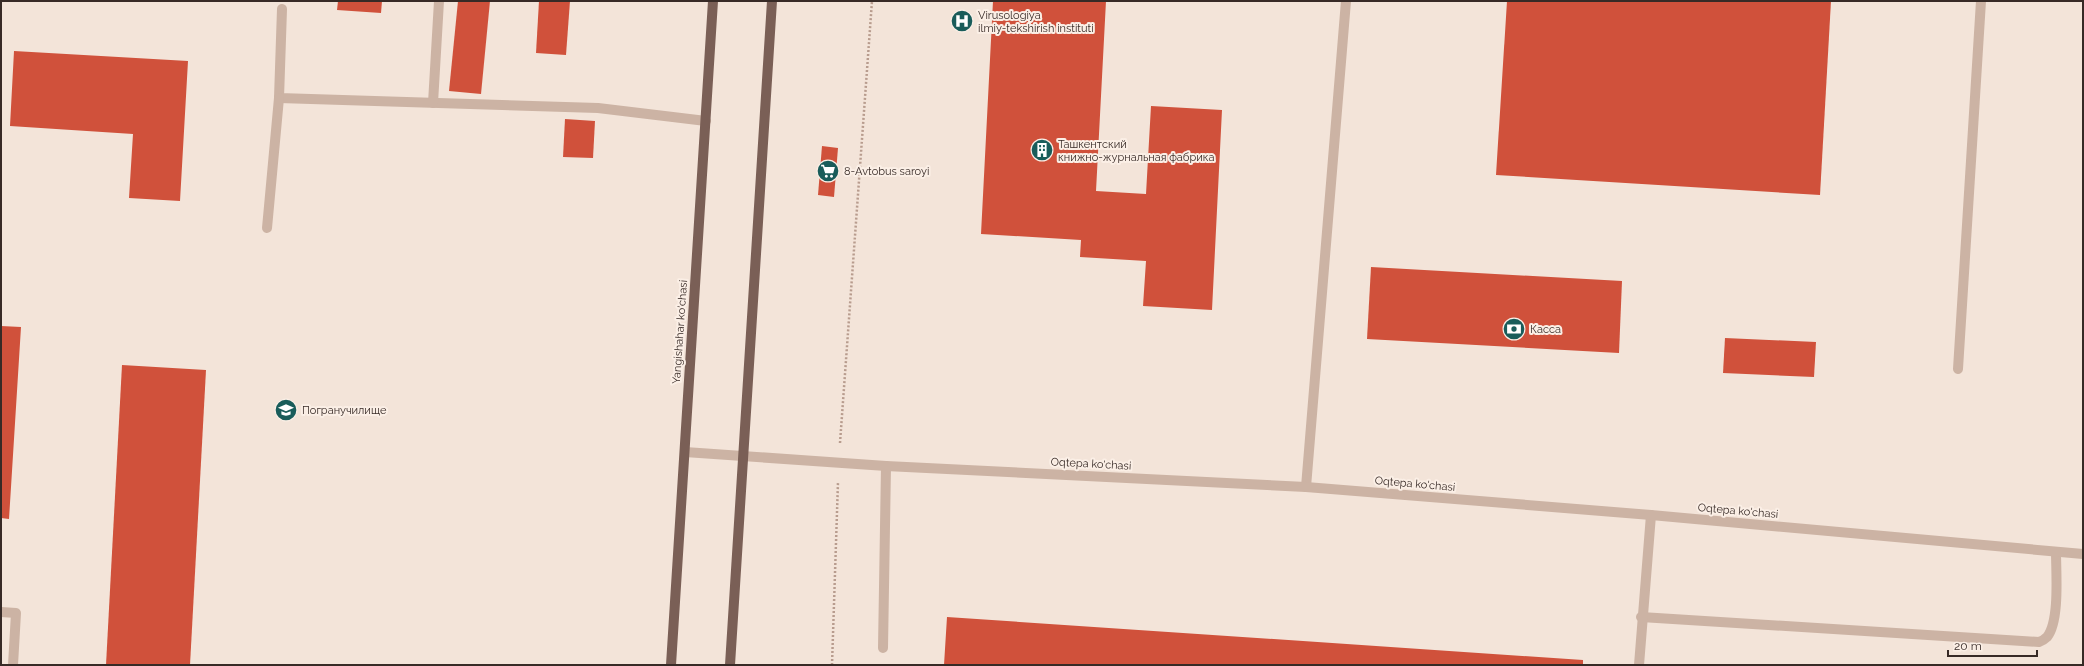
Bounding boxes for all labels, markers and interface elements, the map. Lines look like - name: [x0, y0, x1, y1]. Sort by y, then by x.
- hospital icon: Virusologiya ilmiy-tekshirish instituti: [949, 8, 975, 34]
- place label: Virusologiya ilmiy-tekshirish instituti: [978, 9, 1094, 35]
- building icon: Ташкентский книжно-журнальная фабрика: [1029, 137, 1055, 163]
- place label: Ташкентский книжно-журнальная фабрика: [1058, 138, 1215, 164]
- supermarket icon: 8-Avtobus saroyi: [815, 158, 841, 184]
- place label: 8-Avtobus saroyi: [844, 165, 929, 178]
- street label: Yangishahar ko‘chasi: [670, 279, 690, 385]
- bank icon: Касса: [1501, 316, 1527, 342]
- place label: Касса: [1530, 323, 1561, 336]
- school or university icon: Погранучилище: [273, 397, 299, 423]
- place label: Погранучилище: [302, 404, 387, 417]
- street label: Oqtepa ko'chasi: [1050, 455, 1132, 473]
- street label: Oqtepa ko'chasi: [1374, 474, 1456, 494]
- street label: Oqtepa ko'chasi: [1697, 501, 1779, 521]
- scale bar: [1948, 632, 2037, 658]
- text: 20 m: [1954, 639, 1982, 653]

